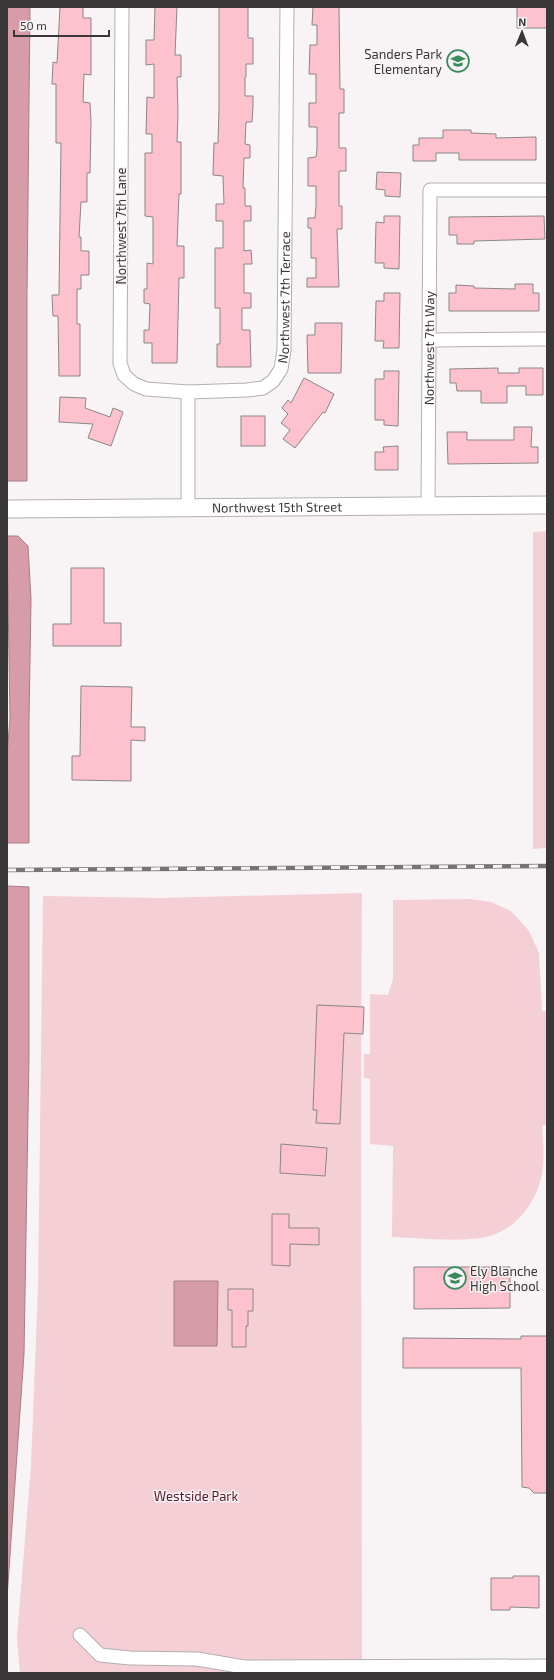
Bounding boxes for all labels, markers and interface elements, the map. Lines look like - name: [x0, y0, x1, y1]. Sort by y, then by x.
- scale bar: [14, 12, 109, 38]
- north arrow: [502, 12, 542, 52]
- text: N: [518, 15, 526, 28]
- text: 50 m: [20, 18, 47, 32]
- place label: Sanders Park Elementary: [364, 46, 442, 77]
- school or university icon: Sanders Park Elementary: [445, 48, 471, 74]
- street label: Northwest 7th Lane: [113, 168, 129, 284]
- street label: Northwest 7th Terrace: [274, 231, 293, 364]
- street label: Northwest 7th Way: [421, 291, 437, 405]
- street label: Northwest 15th Street: [212, 499, 342, 515]
- place label: Ely Blanche High School: [470, 1263, 540, 1294]
- school or university icon: Ely Blanche High School: [442, 1265, 468, 1291]
- park label: Westside Park: [154, 1488, 239, 1504]

